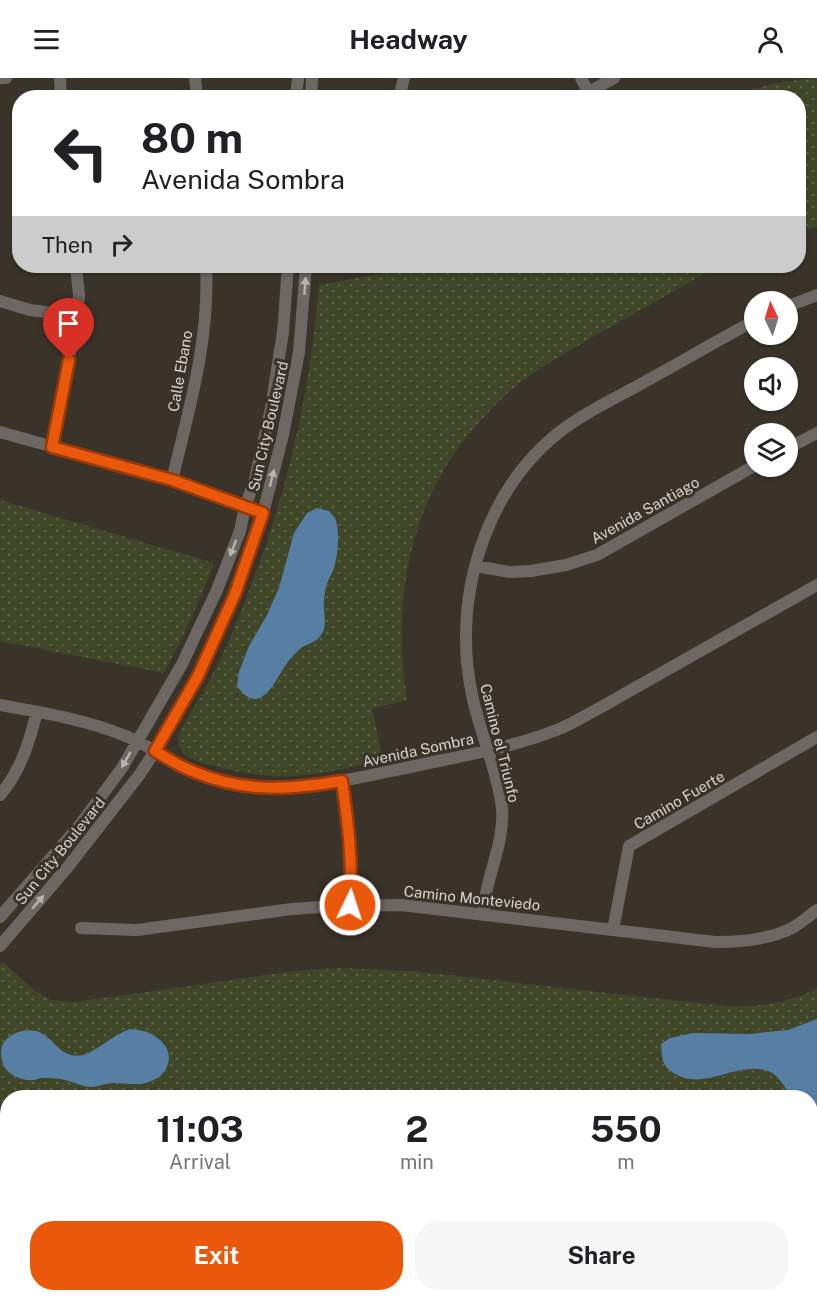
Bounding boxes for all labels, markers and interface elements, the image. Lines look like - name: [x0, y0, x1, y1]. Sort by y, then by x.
- icon: menu: [30, 23, 63, 56]
- text: Headway: [349, 23, 468, 55]
- icon: person: [754, 23, 787, 56]
- text: 80 m: [141, 113, 243, 162]
- icon: left: [42, 114, 120, 192]
- text: Avenida Sombra: [141, 163, 345, 195]
- icon: right: [105, 228, 138, 261]
- text: Then: [42, 232, 93, 258]
- one-way arrow: [300, 277, 310, 296]
- north arrow: [744, 291, 798, 345]
- map controls: [744, 291, 798, 477]
- pin: [43, 298, 94, 360]
- icon: arrive: [52, 307, 85, 340]
- street label: Calle Ebano: [164, 329, 196, 413]
- button: sound: [744, 357, 798, 411]
- street label: Sun City Boulevard: [245, 359, 291, 493]
- button: layers: [744, 423, 798, 477]
- one-way arrow: [268, 469, 278, 487]
- street label: Avenida Santiago: [588, 473, 702, 547]
- one-way arrow: [228, 540, 238, 558]
- street label: Camino el Triunfo: [477, 682, 523, 804]
- street label: Avenida Sombra: [361, 730, 475, 770]
- one-way arrow: [121, 751, 131, 768]
- street label: Camino Fuerte: [631, 767, 727, 833]
- street label: Sun City Boulevard: [12, 794, 108, 908]
- position arrow: [318, 873, 382, 937]
- street label: Camino Monteviedo: [403, 882, 541, 914]
- one-way arrow: [31, 895, 44, 910]
- text: 11:03: [156, 1108, 244, 1150]
- text: 2: [405, 1108, 428, 1150]
- text: 550: [590, 1108, 662, 1150]
- text: Arrival: [169, 1150, 231, 1174]
- text: min: [400, 1150, 434, 1174]
- text: m: [617, 1150, 635, 1174]
- button: Exit: [30, 1221, 403, 1290]
- button: Share: [415, 1221, 788, 1290]

